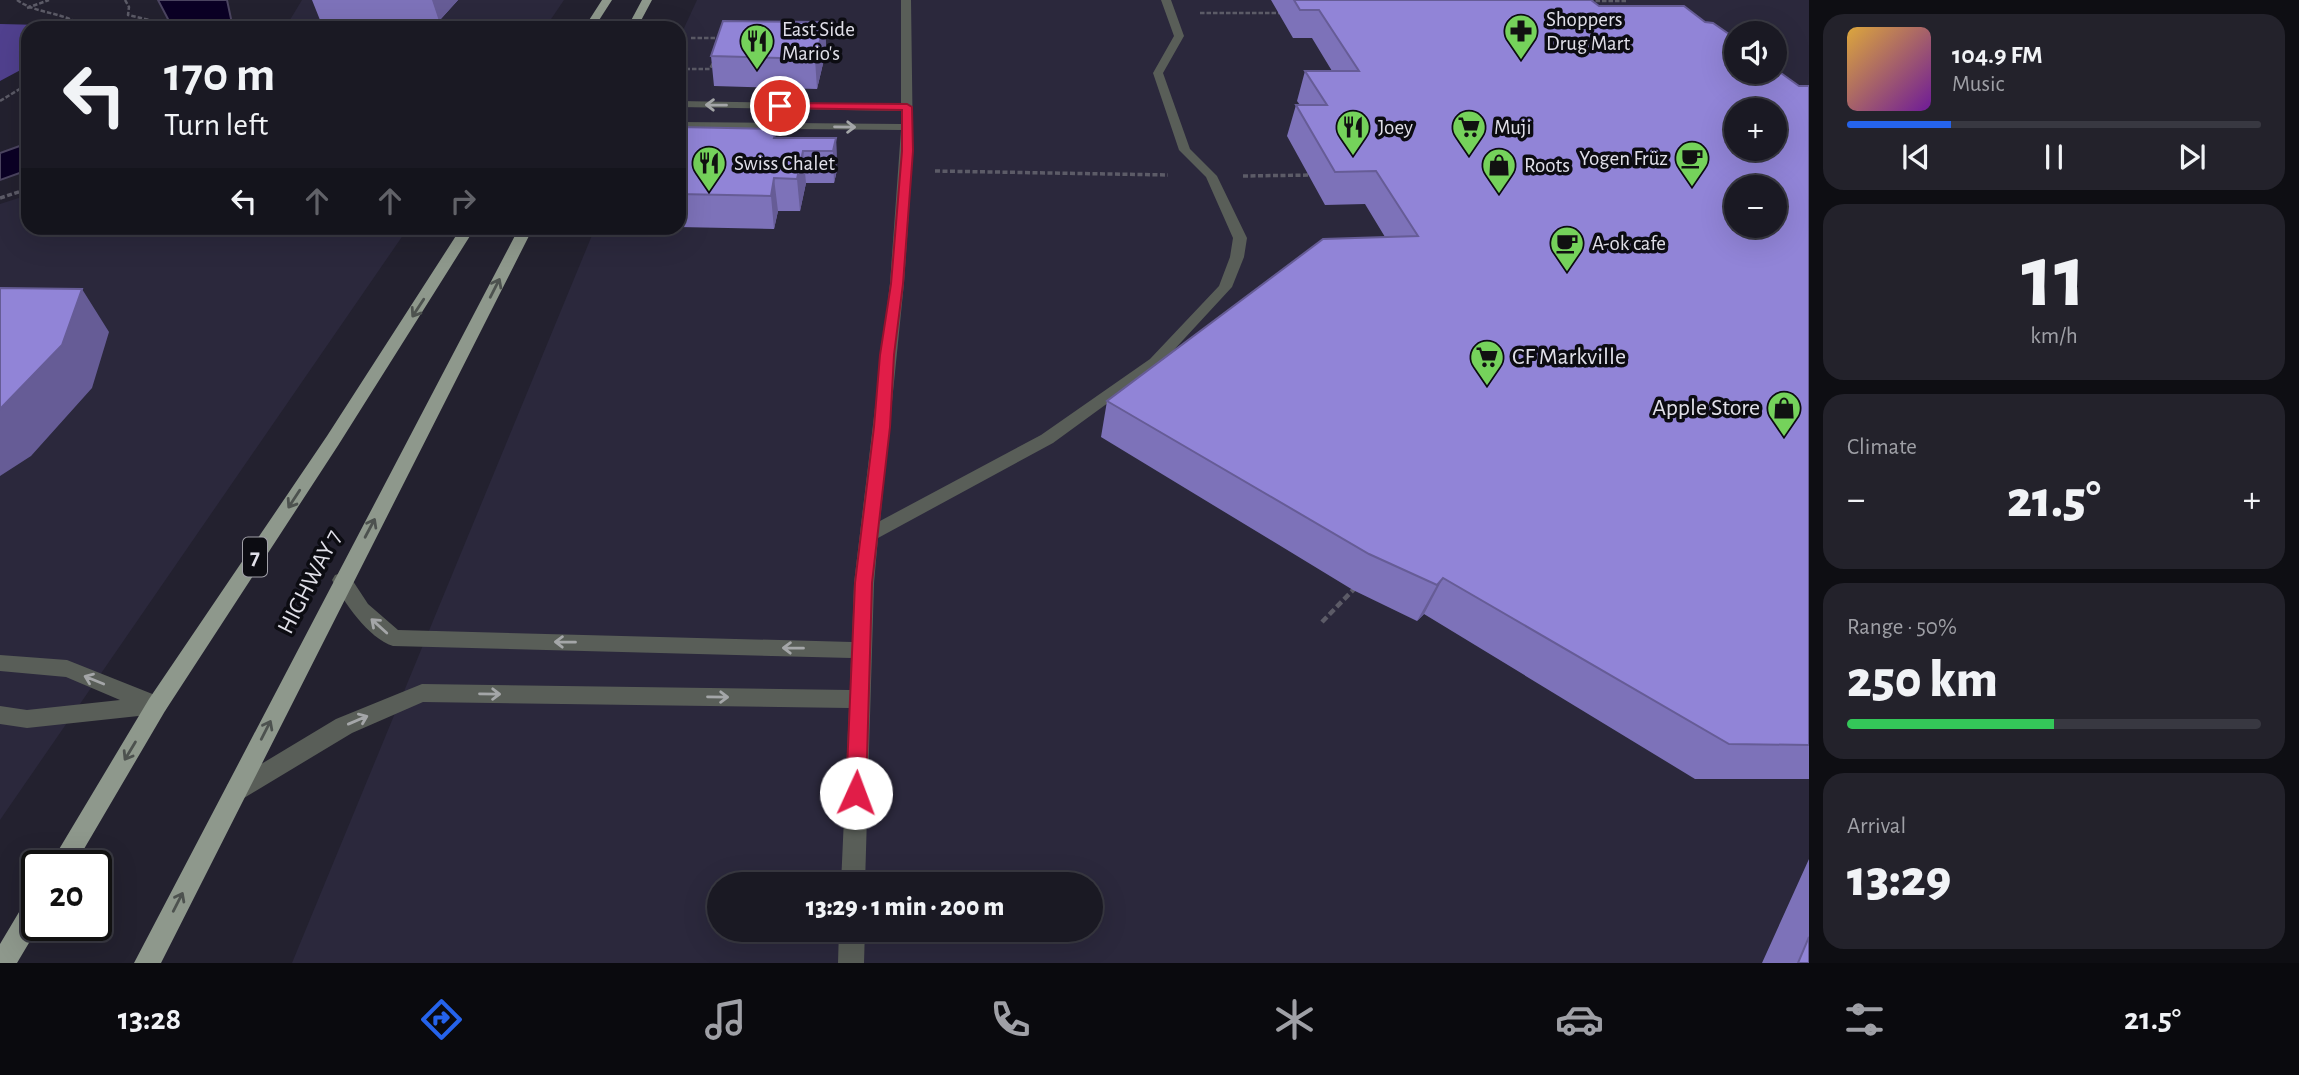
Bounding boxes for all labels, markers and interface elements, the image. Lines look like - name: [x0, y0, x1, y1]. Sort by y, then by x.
- place label: Shoppers Drug Mart: [1546, 9, 1630, 54]
- pharmacy icon: Shoppers Drug Mart: [1502, 12, 1540, 61]
- place label: East Side Mario's: [782, 19, 855, 64]
- map controls: [1724, 21, 1787, 238]
- button: sound: [1724, 21, 1787, 84]
- restaurant icon: East Side Mario's: [738, 22, 776, 71]
- text: 104.9 FM: [1952, 42, 2043, 68]
- icon: left: [49, 49, 140, 140]
- text: 170 m: [164, 51, 275, 100]
- text: Music: [1952, 73, 2004, 96]
- pin: [750, 76, 810, 136]
- icon: arrive: [761, 87, 799, 125]
- one-way arrow: [705, 98, 728, 112]
- button: +: [1724, 98, 1787, 161]
- restaurant icon: Joey: [1334, 108, 1372, 157]
- supermarket icon: Muji: [1450, 108, 1488, 157]
- text: Turn left: [164, 109, 268, 141]
- place label: Joey: [1378, 117, 1413, 138]
- place label: Muji: [1494, 117, 1532, 138]
- one-way arrow: [833, 120, 856, 133]
- icon: previous: [1897, 138, 1935, 176]
- icon: pause: [2035, 138, 2073, 176]
- icon: next: [2173, 138, 2211, 176]
- cafe icon: Yogen Früz: [1673, 139, 1711, 188]
- restaurant icon: Swiss Chalet: [690, 144, 728, 193]
- shop icon: Roots: [1480, 146, 1518, 195]
- place label: Yogen Früz: [1579, 148, 1668, 169]
- place label: Swiss Chalet: [734, 153, 835, 174]
- place label: Roots: [1524, 155, 1570, 176]
- button: −: [1724, 175, 1787, 238]
- icon: left: [225, 182, 263, 220]
- icon: ahead: [298, 182, 336, 220]
- icon: ahead: [371, 182, 409, 220]
- icon: right: [444, 182, 482, 220]
- cafe icon: A-ok cafe: [1548, 224, 1586, 273]
- text: 11: [2021, 232, 2087, 323]
- place label: A-ok cafe: [1592, 233, 1666, 254]
- one-way arrow: [488, 278, 502, 299]
- one-way arrow: [410, 298, 425, 317]
- text: km/h: [2030, 325, 2078, 348]
- supermarket icon: CF Markville: [1468, 338, 1506, 387]
- place label: CF Markville: [1512, 345, 1626, 369]
- shop icon: Apple Store: [1765, 389, 1803, 438]
- place label: Apple Store: [1652, 396, 1760, 420]
- text: Climate: [1847, 436, 1917, 459]
- text: 21.5°: [2007, 474, 2101, 526]
- text: −: [1847, 481, 1865, 519]
- text: +: [2243, 481, 2261, 519]
- one-way arrow: [286, 489, 301, 508]
- one-way arrow: [363, 518, 377, 539]
- street label: HIGHWAY 7: [274, 526, 346, 638]
- road number: 7: [243, 538, 267, 576]
- text: Range · 50%: [1847, 616, 1957, 639]
- one-way arrow: [371, 618, 389, 634]
- one-way arrow: [554, 636, 577, 649]
- one-way arrow: [782, 642, 805, 655]
- text: 250 km: [1847, 654, 1998, 706]
- one-way arrow: [84, 672, 105, 685]
- one-way arrow: [479, 687, 502, 701]
- one-way arrow: [706, 690, 729, 704]
- one-way arrow: [347, 713, 368, 726]
- one-way arrow: [260, 720, 274, 741]
- one-way arrow: [122, 741, 136, 761]
- position arrow: [819, 756, 893, 830]
- text: Arrival: [1847, 815, 1906, 838]
- speed limit sign: 20: [21, 850, 112, 941]
- text: 13:29: [1847, 853, 1951, 905]
- one-way arrow: [172, 892, 186, 913]
- text: 13:29 · 1 min · 200 m: [806, 894, 1004, 920]
- icon: directions: [417, 995, 466, 1044]
- icon: music: [701, 995, 750, 1044]
- icon: phone: [986, 995, 1035, 1044]
- icon: climate: [1270, 995, 1319, 1044]
- icon: car: [1555, 995, 1604, 1044]
- icon: filters: [1840, 995, 1889, 1044]
- text: 13:28: [118, 1003, 181, 1035]
- text: 21.5°: [2124, 1003, 2181, 1035]

